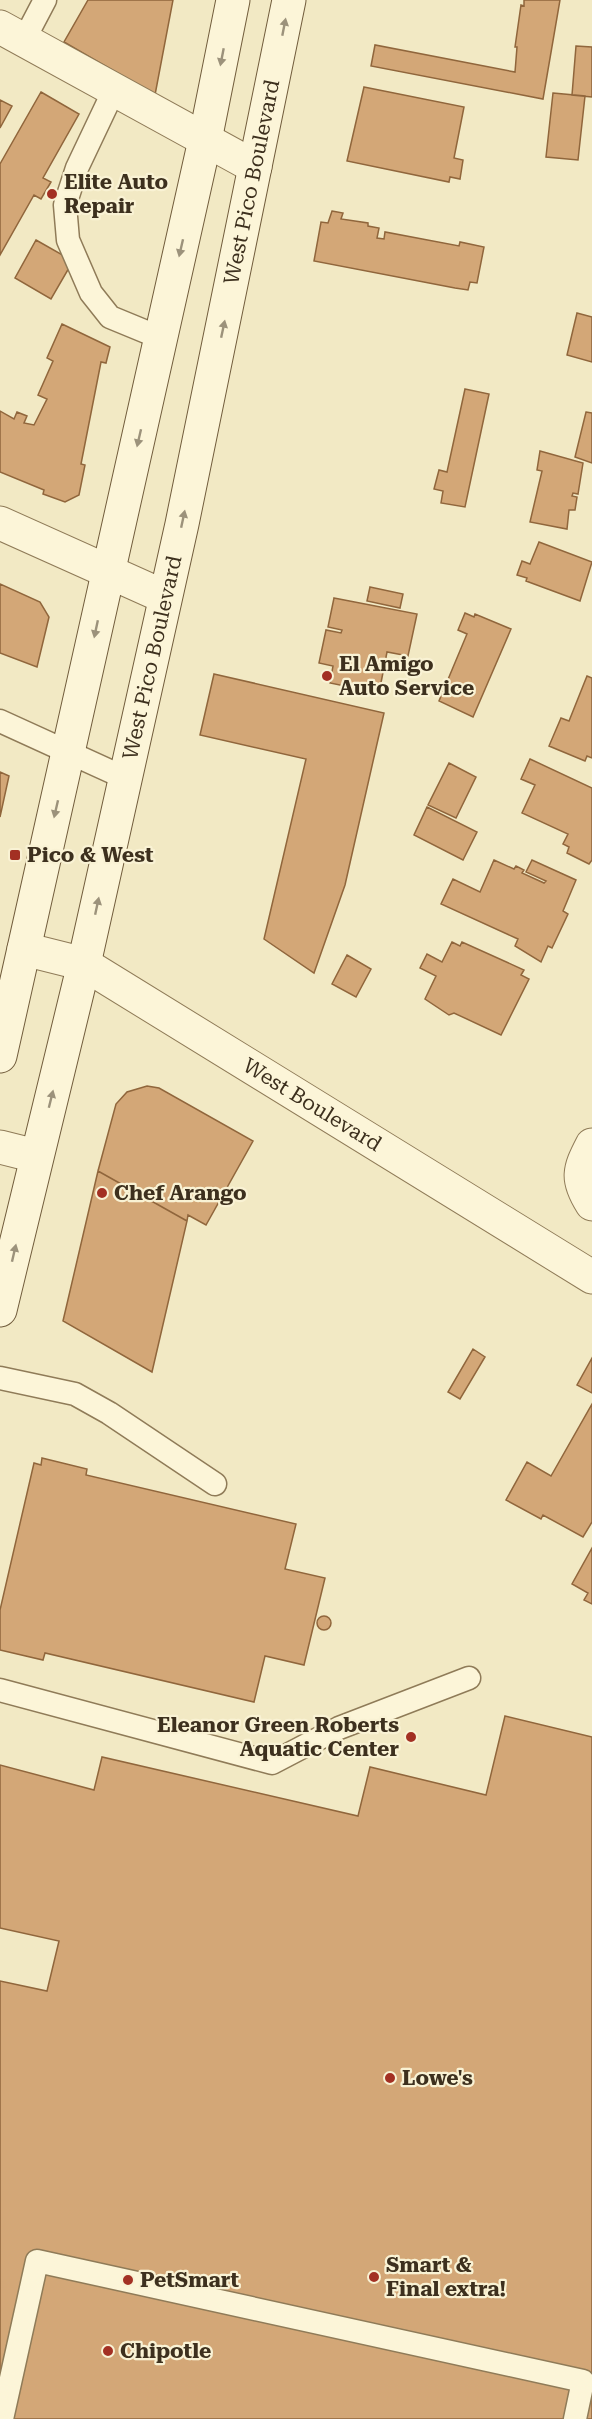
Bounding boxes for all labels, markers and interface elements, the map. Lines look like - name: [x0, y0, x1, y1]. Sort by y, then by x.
- one-way arrow: [280, 17, 289, 36]
- one-way arrow: [217, 48, 226, 67]
- street label: West Pico Boulevard: [219, 77, 285, 286]
- place label: Elite Auto Repair: [64, 170, 168, 218]
- marker: Elite Auto Repair: [45, 187, 59, 201]
- one-way arrow: [176, 239, 185, 258]
- one-way arrow: [219, 319, 228, 338]
- one-way arrow: [133, 429, 143, 448]
- one-way arrow: [179, 510, 188, 529]
- street label: West Pico Boulevard: [118, 553, 187, 762]
- one-way arrow: [91, 619, 100, 638]
- place label: El Amigo Auto Service: [339, 652, 474, 700]
- marker: El Amigo Auto Service: [320, 669, 334, 683]
- one-way arrow: [50, 800, 60, 818]
- place label: Pico & West: [27, 843, 154, 867]
- marker: Pico & West: [8, 848, 22, 862]
- one-way arrow: [93, 897, 102, 916]
- street label: West Boulevard: [239, 1053, 386, 1157]
- one-way arrow: [46, 1090, 56, 1108]
- place label: Chef Arango: [114, 1181, 246, 1205]
- marker: Chef Arango: [95, 1186, 109, 1200]
- one-way arrow: [9, 1244, 19, 1262]
- place label: Eleanor Green Roberts Aquatic Center: [157, 1713, 399, 1761]
- marker: Eleanor Green Roberts Aquatic Center: [404, 1730, 418, 1744]
- place label: Lowe's: [402, 2066, 473, 2090]
- marker: Lowe's: [383, 2071, 397, 2085]
- place label: Smart & Final extra!: [386, 2253, 506, 2301]
- place label: PetSmart: [140, 2268, 240, 2292]
- marker: Smart & Final extra!: [367, 2270, 381, 2284]
- marker: PetSmart: [121, 2273, 135, 2287]
- place label: Chipotle: [120, 2339, 211, 2363]
- marker: Chipotle: [101, 2344, 115, 2358]

